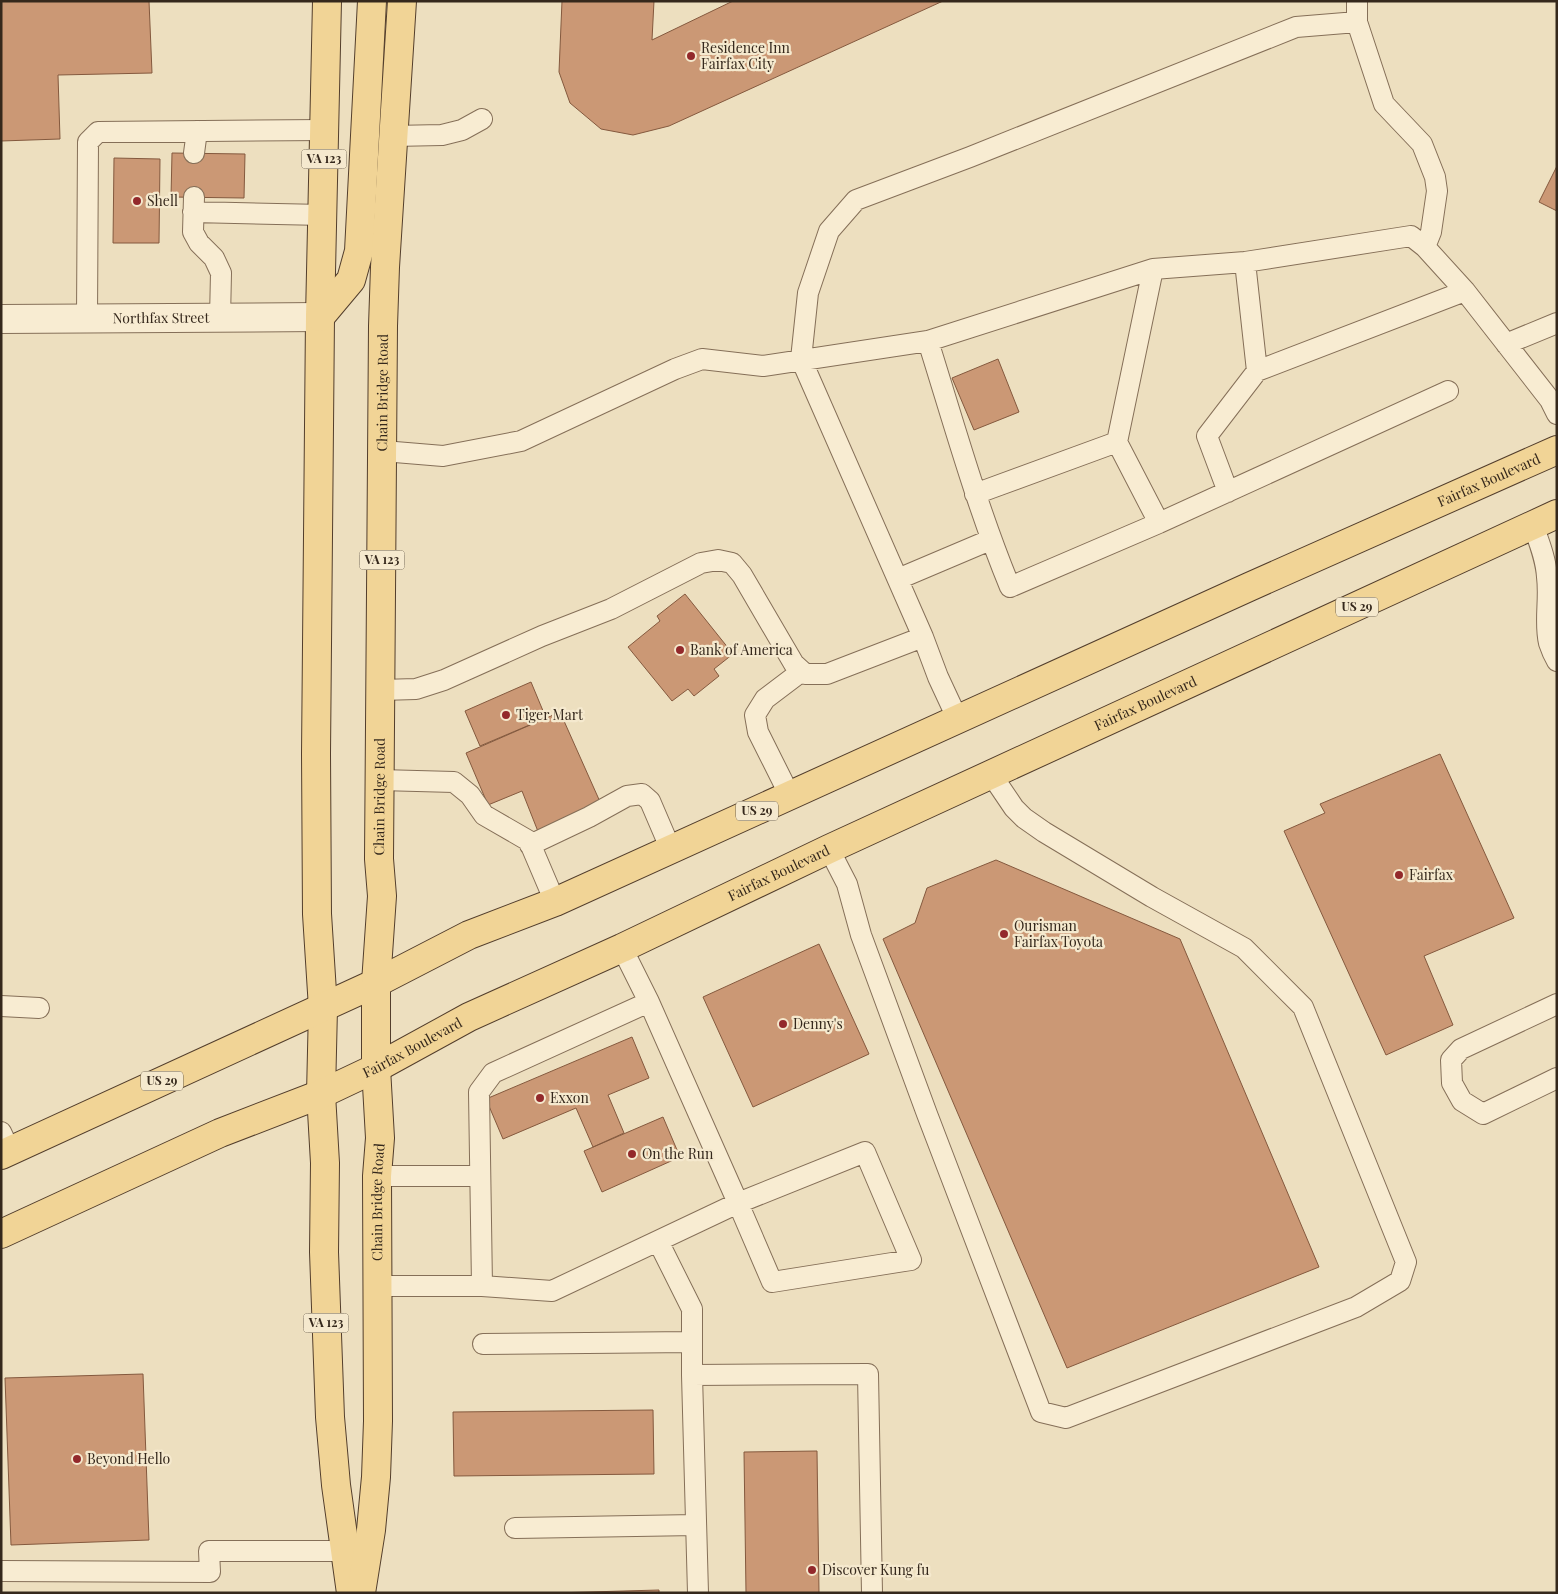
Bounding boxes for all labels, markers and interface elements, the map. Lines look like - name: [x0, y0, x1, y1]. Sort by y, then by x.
- place label: Residence Inn Fairfax City: [701, 38, 791, 73]
- marker: Residence Inn Fairfax City: [685, 50, 697, 62]
- road number: VA 123: [302, 150, 346, 168]
- place label: Shell: [147, 191, 178, 210]
- marker: Shell: [131, 195, 143, 207]
- street label: Northfax Street: [113, 308, 210, 327]
- street label: Chain Bridge Road: [372, 334, 392, 452]
- street label: Fairfax Boulevard: [1434, 449, 1543, 511]
- road number: VA 123: [360, 550, 404, 570]
- road number: US 29: [1336, 598, 1378, 616]
- place label: Bank of America: [690, 640, 793, 659]
- marker: Bank of America: [674, 644, 686, 656]
- street label: Fairfax Boulevard: [1091, 671, 1199, 735]
- place label: Tiger Mart: [516, 705, 584, 724]
- marker: Tiger Mart: [500, 709, 512, 721]
- street label: Chain Bridge Road: [369, 738, 389, 856]
- road number: US 29: [736, 801, 778, 820]
- street label: Fairfax Boulevard: [725, 840, 833, 905]
- place label: Fairfax: [1409, 865, 1454, 884]
- marker: Fairfax: [1393, 869, 1405, 881]
- place label: Ourisman Fairfax Toyota: [1014, 916, 1103, 951]
- marker: Ourisman Fairfax Toyota: [998, 928, 1010, 940]
- street label: Fairfax Boulevard: [359, 1013, 465, 1082]
- place label: Denny's: [793, 1014, 843, 1033]
- marker: Denny's: [777, 1018, 789, 1030]
- road number: US 29: [141, 1072, 183, 1090]
- place label: Exxon: [550, 1088, 589, 1107]
- marker: Exxon: [534, 1092, 546, 1104]
- street label: Chain Bridge Road: [367, 1143, 389, 1261]
- place label: On the Run: [642, 1144, 714, 1163]
- marker: On the Run: [626, 1148, 638, 1160]
- road number: VA 123: [304, 1314, 348, 1332]
- place label: Beyond Hello: [87, 1449, 171, 1468]
- marker: Beyond Hello: [71, 1453, 83, 1465]
- place label: Discover Kung fu: [822, 1560, 929, 1579]
- marker: Discover Kung fu: [806, 1564, 818, 1576]

